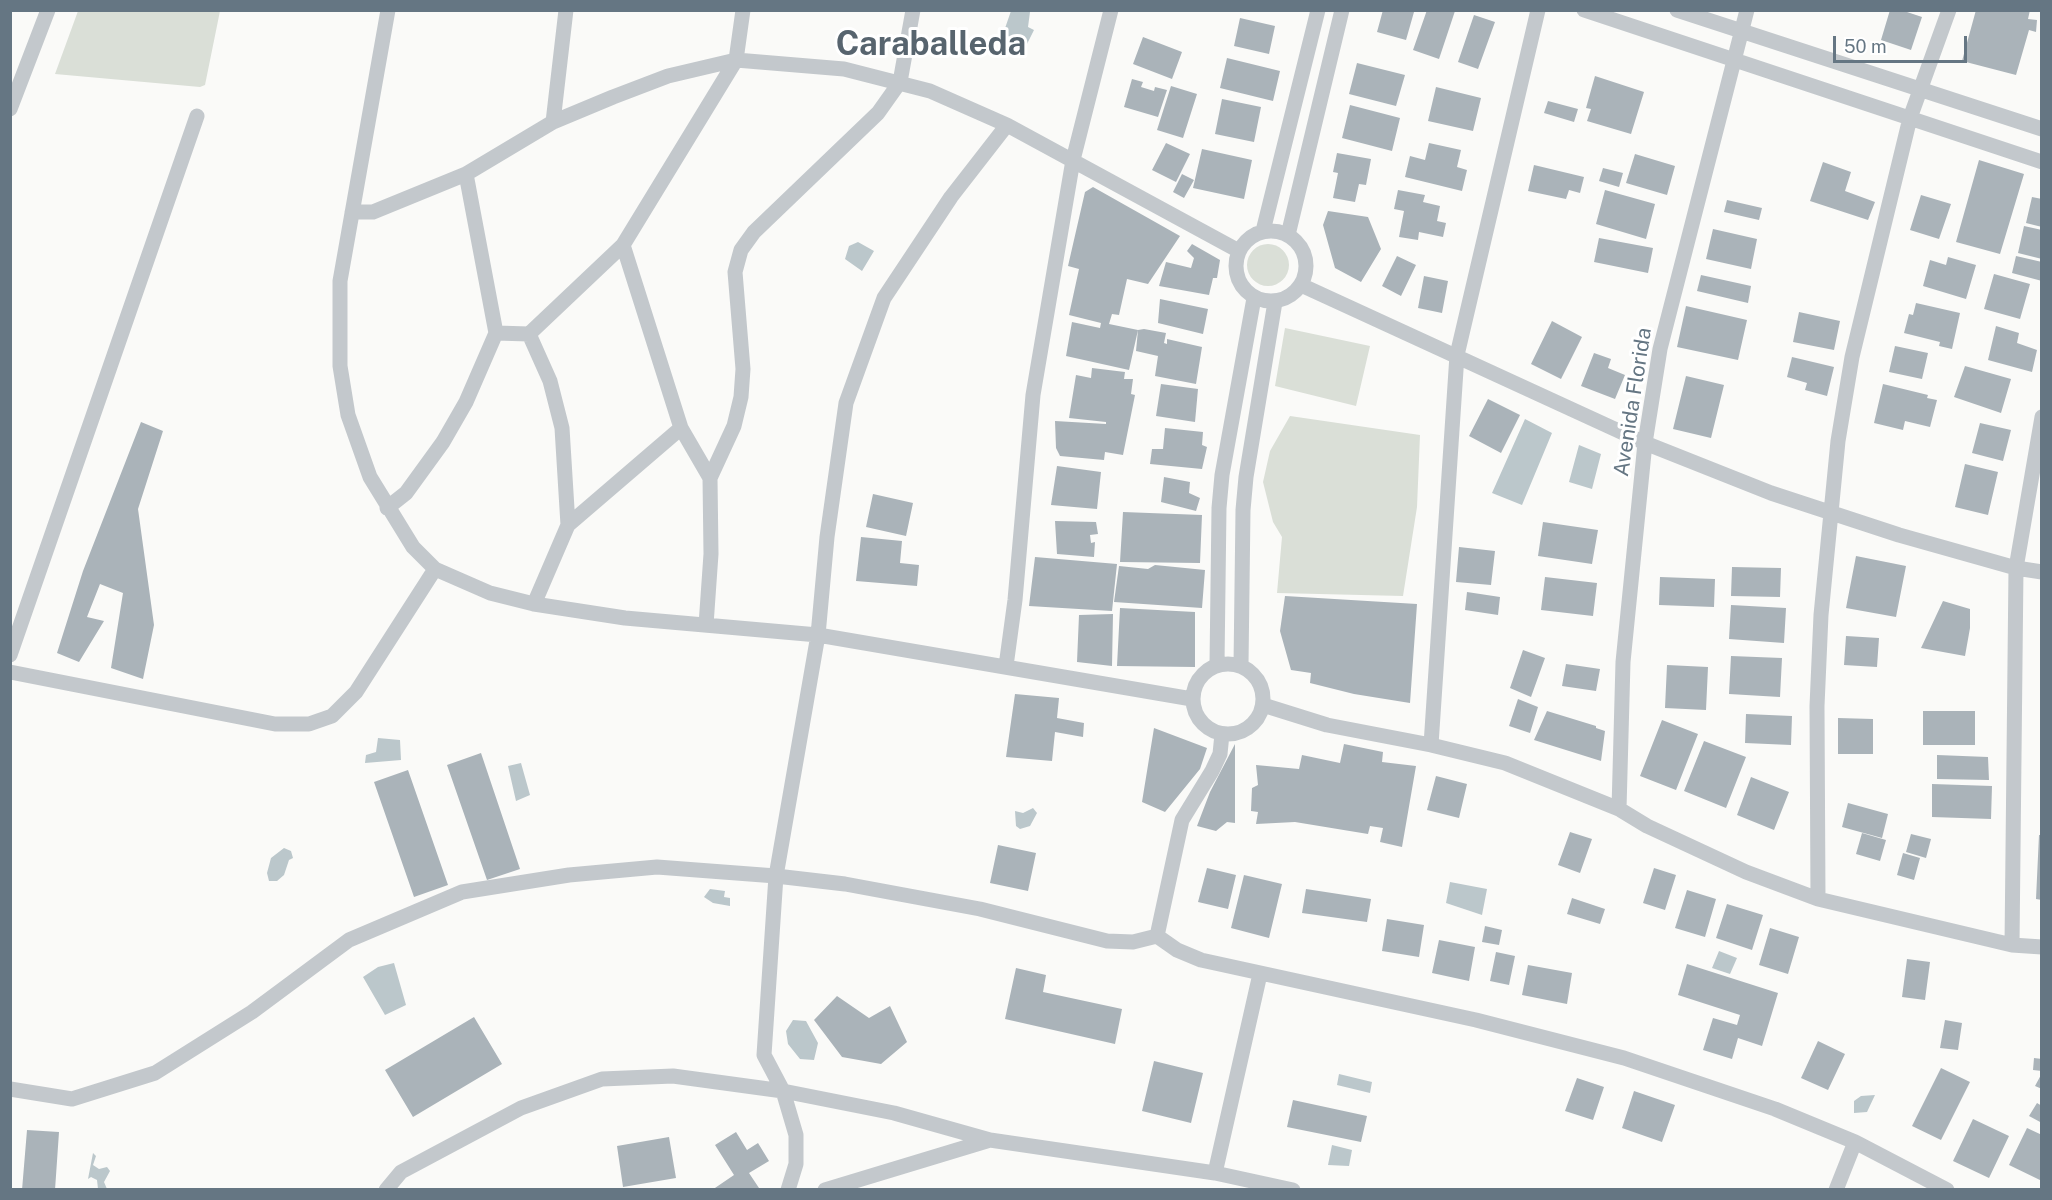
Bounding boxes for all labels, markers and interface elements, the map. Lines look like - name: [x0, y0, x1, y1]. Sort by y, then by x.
- scale bar: [1836, 24, 1970, 62]
- district label: Caraballeda: [836, 25, 1026, 65]
- text: 50 m: [1844, 36, 1887, 57]
- street label: Avenida Florida: [1609, 326, 1657, 478]

